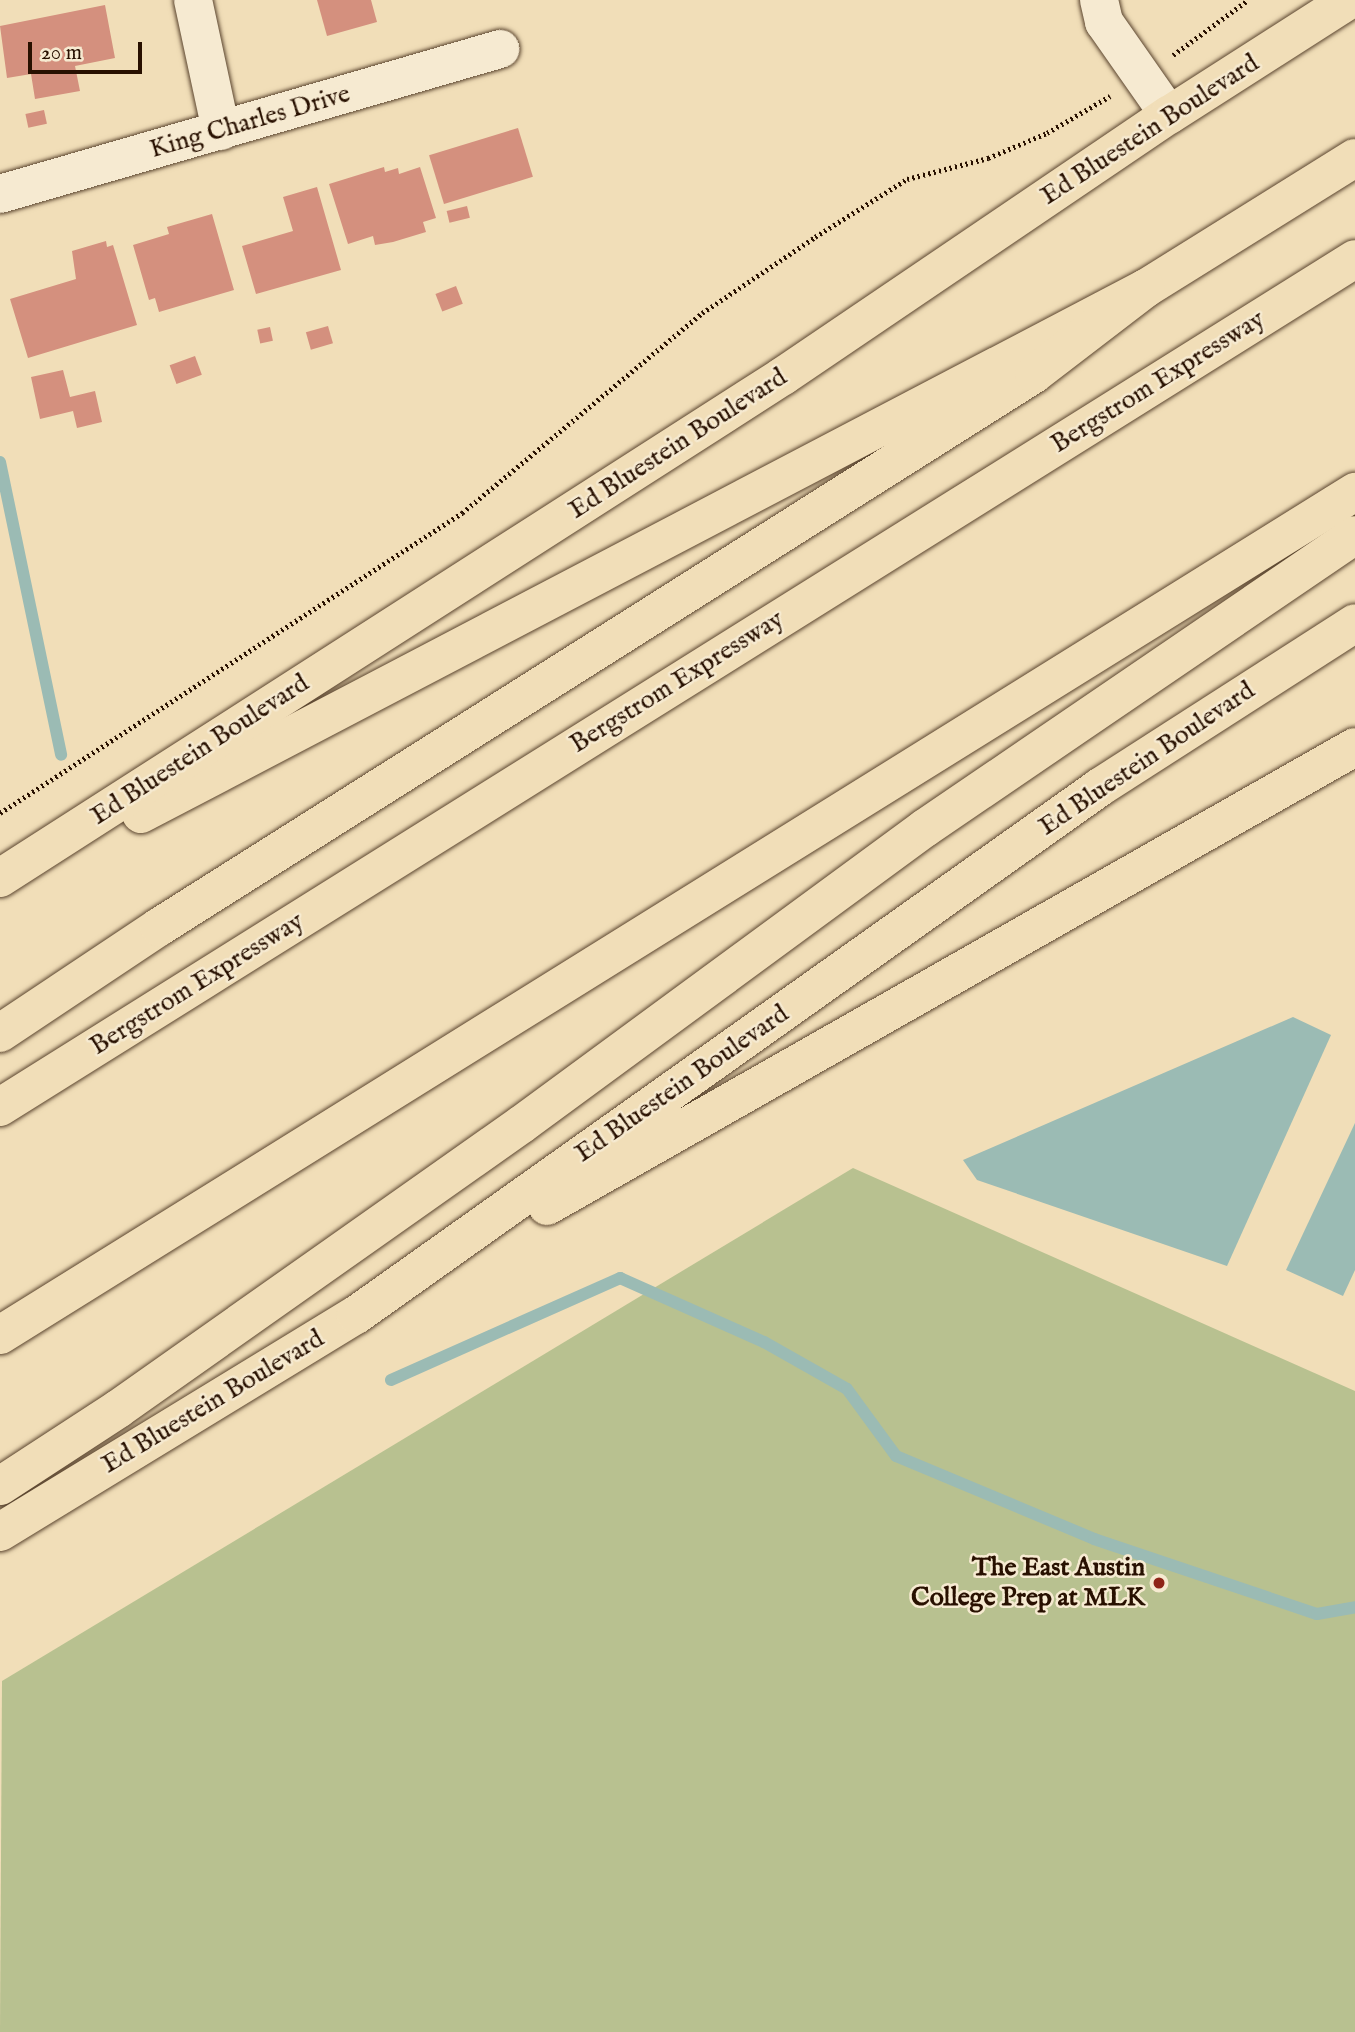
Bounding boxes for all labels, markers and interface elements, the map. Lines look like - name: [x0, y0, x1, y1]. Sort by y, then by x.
- scale bar: [32, 28, 145, 72]
- text: 20 m: [41, 40, 82, 67]
- street label: Ed Bluestein Boulevard: [1035, 48, 1265, 212]
- street label: King Charles Drive: [146, 78, 354, 166]
- street label: Bergstrom Expressway: [1046, 304, 1270, 460]
- street label: Ed Bluestein Boulevard: [563, 362, 793, 526]
- street label: Bergstrom Expressway: [565, 604, 789, 760]
- street label: Ed Bluestein Boulevard: [85, 668, 315, 832]
- street label: Ed Bluestein Boulevard: [1033, 675, 1261, 843]
- street label: Bergstrom Expressway: [85, 906, 309, 1062]
- street label: Ed Bluestein Boulevard: [569, 999, 795, 1169]
- street label: Ed Bluestein Boulevard: [96, 1323, 330, 1481]
- place label: The East Austin College Prep at MLK: [911, 1552, 1145, 1614]
- marker: The East Austin College Prep at MLK: [1151, 1575, 1167, 1591]

